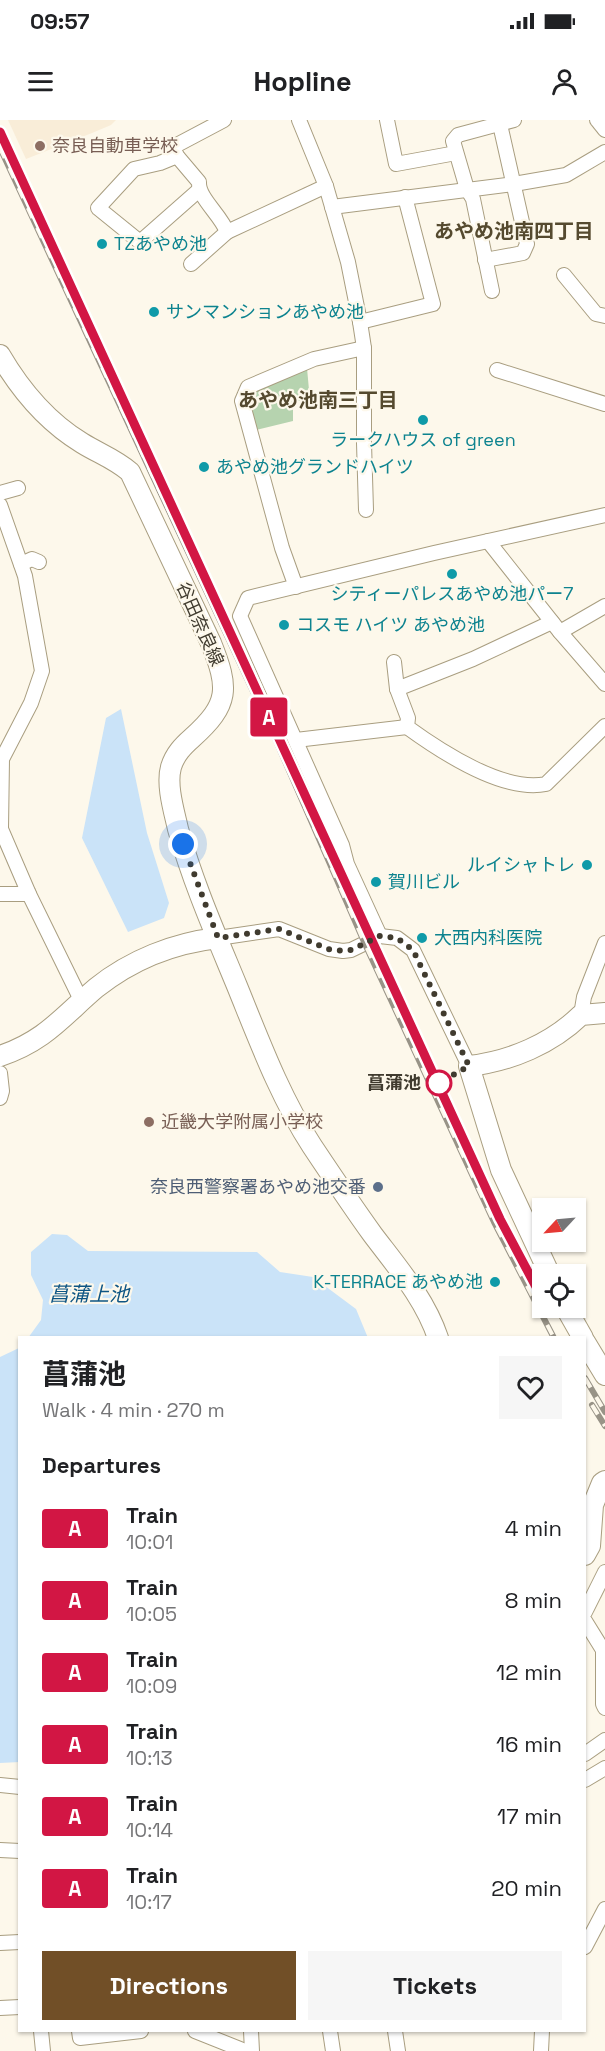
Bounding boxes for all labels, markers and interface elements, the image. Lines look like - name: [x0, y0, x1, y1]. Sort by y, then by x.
- text: 09:57: [30, 7, 90, 35]
- text: Hopline: [253, 64, 352, 99]
- icon: menu: [24, 65, 57, 98]
- icon: person: [548, 65, 581, 98]
- place label: 奈良自動車学校: [52, 134, 178, 157]
- marker: 奈良自動車学校: [33, 139, 47, 153]
- district label: あやめ池南四丁目: [434, 218, 594, 244]
- place label: TZあやめ池: [114, 232, 207, 255]
- marker: TZあやめ池: [95, 237, 109, 251]
- place label: サンマンションあやめ池: [166, 300, 364, 323]
- marker: サンマンションあやめ池: [147, 305, 161, 319]
- district label: あやめ池南三丁目: [238, 387, 398, 413]
- marker: ラークハウス of green: [416, 413, 430, 427]
- place label: ラークハウス of green: [330, 428, 516, 451]
- place label: あやめ池グランドハイツ: [216, 455, 414, 478]
- marker: あやめ池グランドハイツ: [197, 460, 211, 474]
- marker: シティーパレスあやめ池パー7: [445, 567, 459, 581]
- street label: 谷田奈良線: [172, 578, 229, 670]
- place label: シティーパレスあやめ池パー7: [331, 582, 573, 605]
- place label: コスモ ハイツ あやめ池: [296, 613, 485, 636]
- marker: コスモ ハイツ あやめ池: [277, 618, 291, 632]
- line badge: A: [250, 698, 288, 736]
- text: A: [262, 704, 276, 731]
- your location: [168, 829, 198, 859]
- place label: ルイシャトレ: [467, 853, 575, 876]
- marker: ルイシャトレ: [580, 858, 594, 872]
- place label: 賀川ビル: [388, 870, 460, 893]
- marker: 賀川ビル: [369, 875, 383, 889]
- place label: 大西内科医院: [434, 926, 542, 949]
- marker: 大西内科医院: [415, 931, 429, 945]
- marker: 菖蒲池: [426, 1070, 452, 1096]
- place label: 菖蒲池: [367, 1071, 421, 1094]
- place label: 近畿大学附属小学校: [161, 1110, 323, 1133]
- marker: 近畿大学附属小学校: [142, 1115, 156, 1129]
- place label: 奈良西警察署あやめ池交番: [150, 1175, 366, 1198]
- marker: 奈良西警察署あやめ池交番: [371, 1180, 385, 1194]
- north arrow: [532, 1198, 586, 1252]
- map controls: [532, 1198, 586, 1318]
- button: locate: [532, 1264, 586, 1318]
- place label: K-TERRACE あやめ池: [313, 1270, 483, 1293]
- marker: K-TERRACE あやめ池: [488, 1275, 502, 1289]
- water label: 菖蒲上池: [49, 1281, 131, 1307]
- text: 菖蒲池: [42, 1356, 126, 1392]
- button: heart: [499, 1356, 562, 1419]
- text: Walk · 4 min · 270 m: [42, 1397, 225, 1423]
- text: Departures: [42, 1451, 161, 1479]
- text: Train: [126, 1501, 178, 1529]
- text: 4 min: [505, 1514, 562, 1542]
- text: A: [68, 1515, 82, 1542]
- text: 10:01: [126, 1529, 173, 1555]
- text: Train: [126, 1573, 178, 1601]
- text: 8 min: [505, 1586, 562, 1614]
- text: A: [68, 1587, 82, 1614]
- text: 10:05: [126, 1601, 177, 1627]
- text: Train: [126, 1645, 178, 1673]
- text: 12 min: [496, 1658, 562, 1686]
- text: A: [68, 1659, 82, 1686]
- text: 10:09: [126, 1673, 177, 1699]
- text: Train: [126, 1717, 178, 1745]
- text: 16 min: [496, 1730, 562, 1758]
- text: A: [68, 1731, 82, 1758]
- text: 10:13: [126, 1745, 173, 1771]
- text: Train: [126, 1789, 178, 1817]
- text: 17 min: [497, 1802, 562, 1830]
- text: A: [68, 1803, 82, 1830]
- text: 10:14: [126, 1817, 173, 1843]
- text: Train: [126, 1861, 178, 1889]
- text: 20 min: [491, 1874, 562, 1902]
- text: A: [68, 1875, 82, 1902]
- text: 10:17: [126, 1889, 172, 1915]
- button: Directions: [42, 1951, 296, 2020]
- button: Tickets: [308, 1951, 562, 2020]

